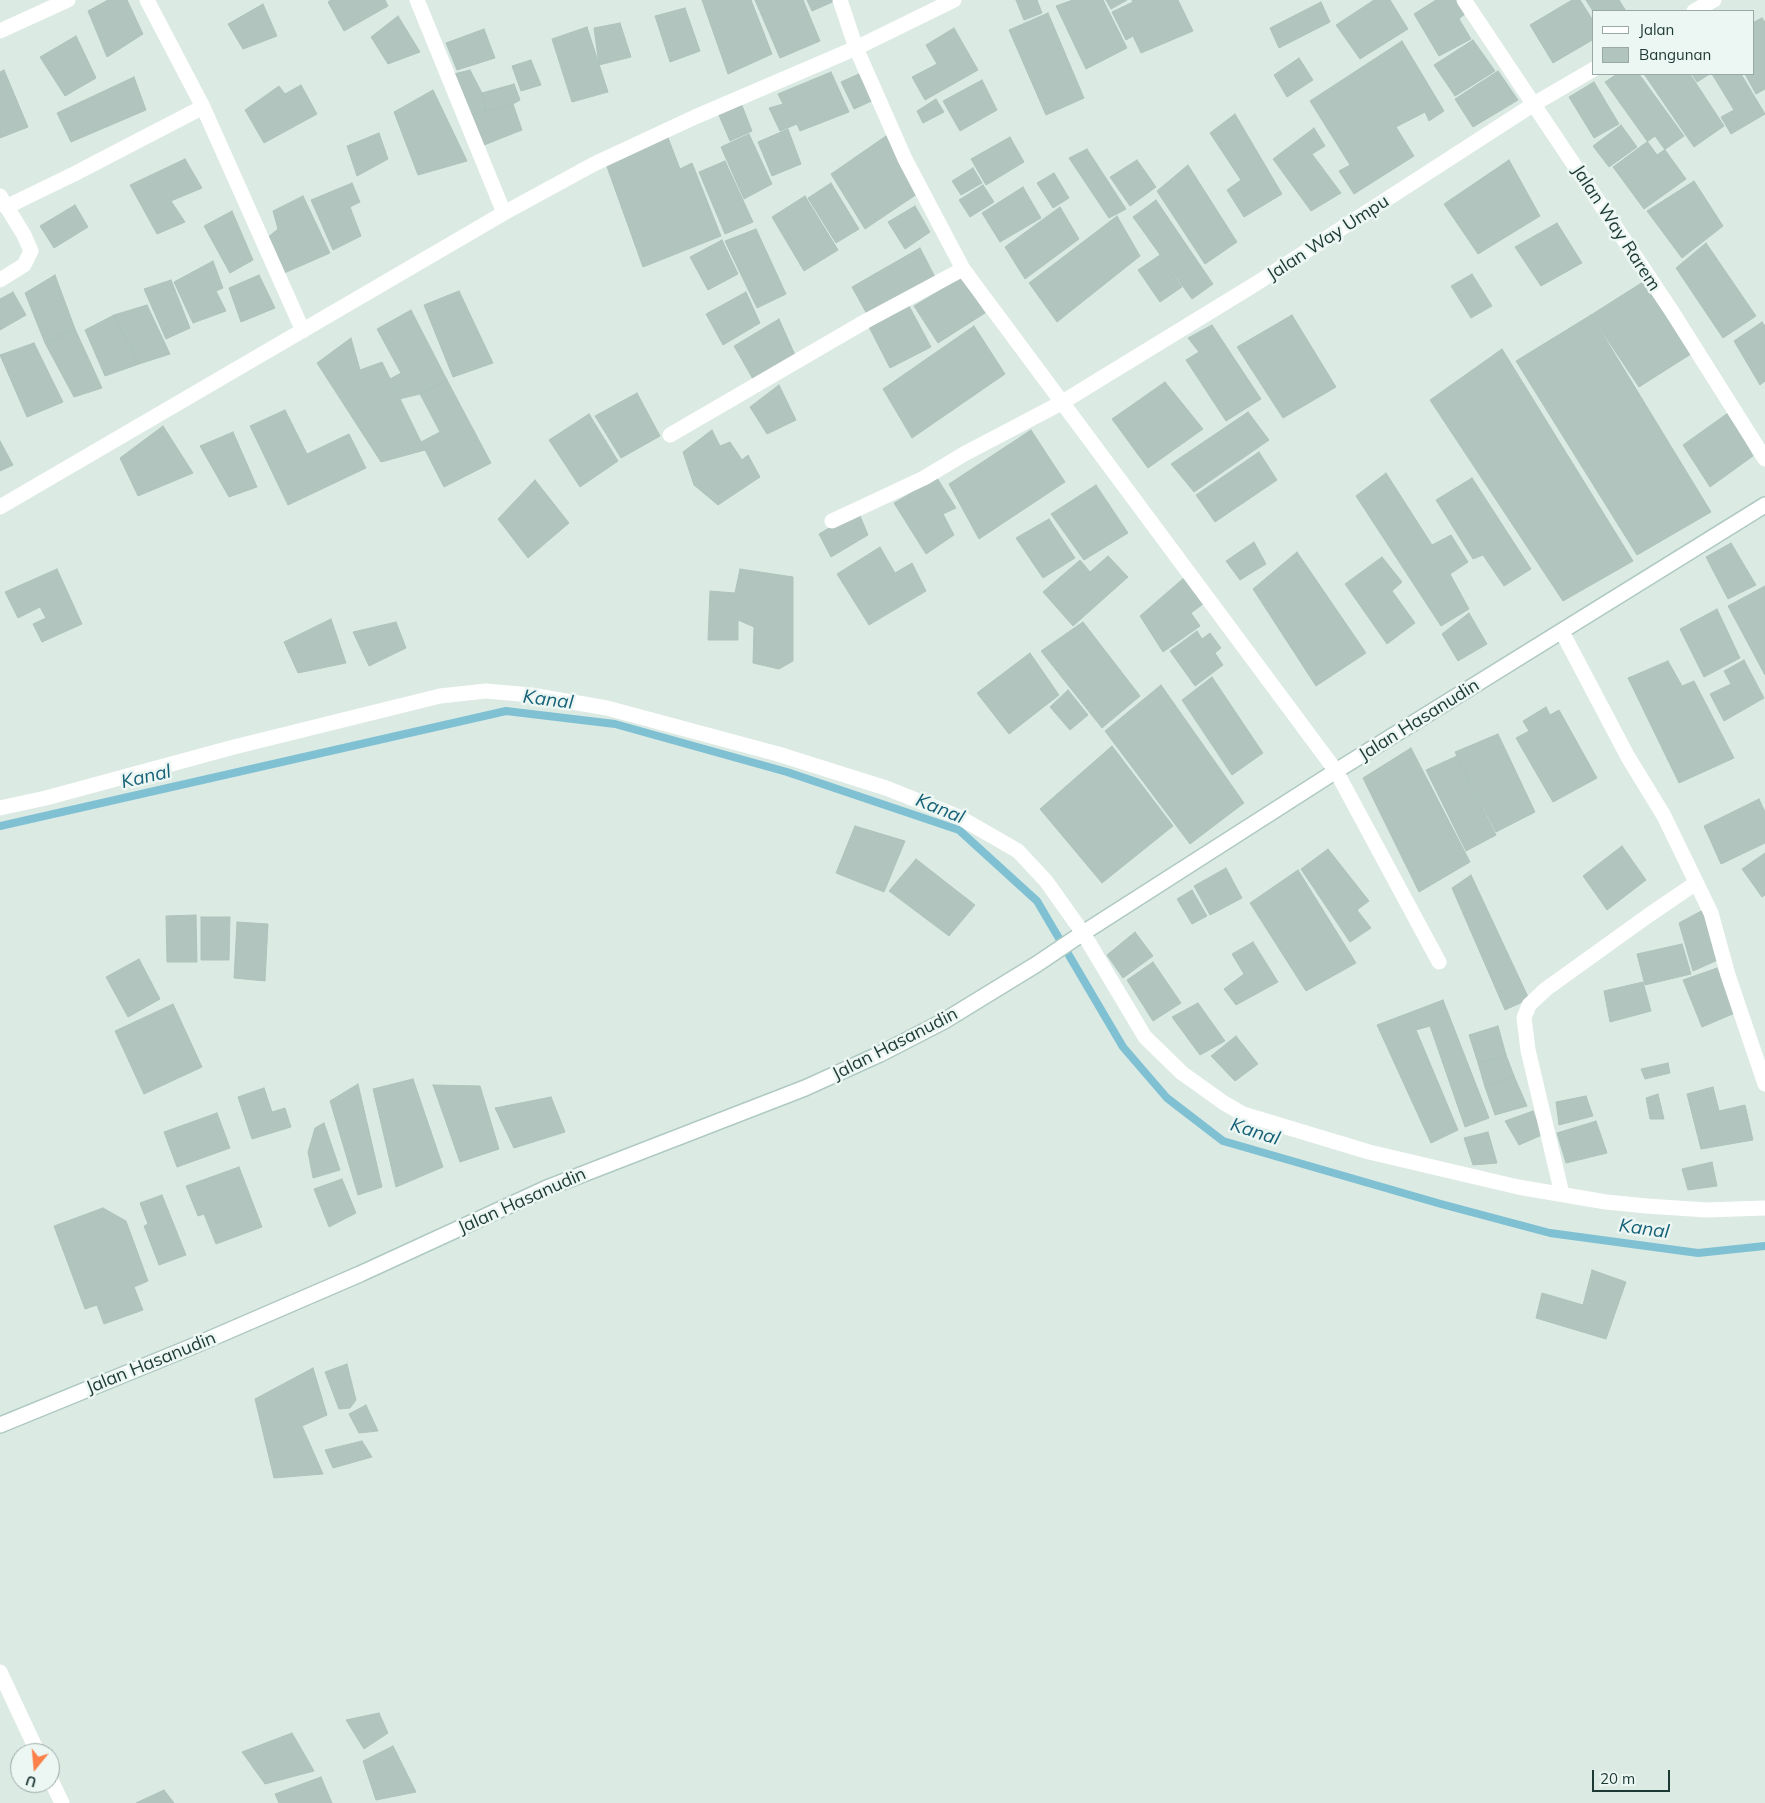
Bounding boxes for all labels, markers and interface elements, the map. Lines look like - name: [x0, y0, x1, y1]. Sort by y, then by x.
- legend: [1592, 10, 1755, 75]
- text: Jalan: [1639, 20, 1674, 39]
- text: Bangunan: [1639, 45, 1711, 64]
- street label: Jalan Way Rarem: [1567, 161, 1665, 295]
- street label: Jalan Way Umpu: [1263, 191, 1393, 285]
- street label: Jalan Hasanudin: [1355, 674, 1483, 766]
- water label: Kanal: [522, 686, 574, 714]
- water label: Kanal: [119, 760, 173, 794]
- water label: Kanal: [912, 789, 968, 829]
- street label: Jalan Hasanudin: [829, 1003, 961, 1085]
- water label: Kanal: [1227, 1113, 1283, 1151]
- street label: Jalan Hasanudin: [455, 1163, 589, 1239]
- water label: Kanal: [1617, 1214, 1671, 1244]
- street label: Jalan Hasanudin: [83, 1327, 219, 1399]
- north arrow: [10, 1743, 60, 1793]
- scale bar: [1595, 1760, 1672, 1792]
- text: 20 m: [1600, 1769, 1635, 1788]
- text: U: [23, 1771, 38, 1792]

